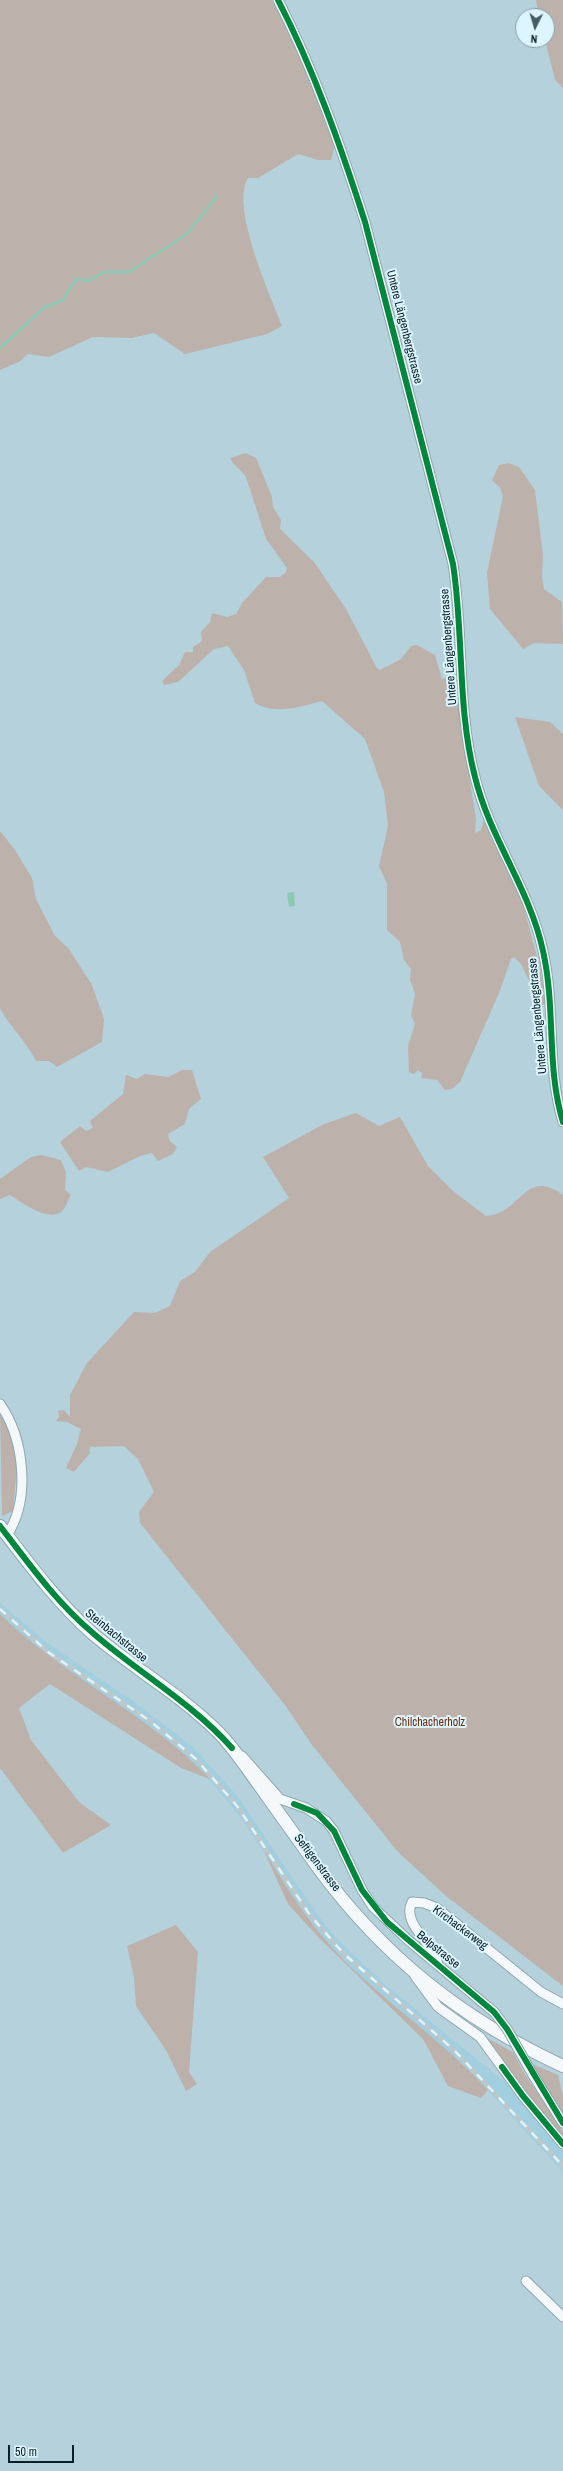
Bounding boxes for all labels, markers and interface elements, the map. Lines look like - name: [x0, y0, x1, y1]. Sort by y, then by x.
- north arrow: [515, 8, 555, 48]
- text: N: [530, 32, 538, 46]
- street label: Untere Längenbergstrasse: [383, 269, 425, 385]
- street label: Untere Längenbergstrasse: [438, 588, 460, 706]
- street label: Untere Längenbergstrasse: [526, 957, 550, 1075]
- street label: Steinbachstrasse: [82, 1606, 150, 1666]
- park label: Chilchacherholz: [395, 1716, 465, 1730]
- street label: Seftigenstrasse: [291, 1831, 343, 1895]
- street label: Kirchackerweg: [430, 1903, 490, 1953]
- street label: Belpstrasse: [413, 1928, 463, 1972]
- scale bar: [10, 2437, 76, 2463]
- text: 50 m: [15, 2444, 37, 2460]

